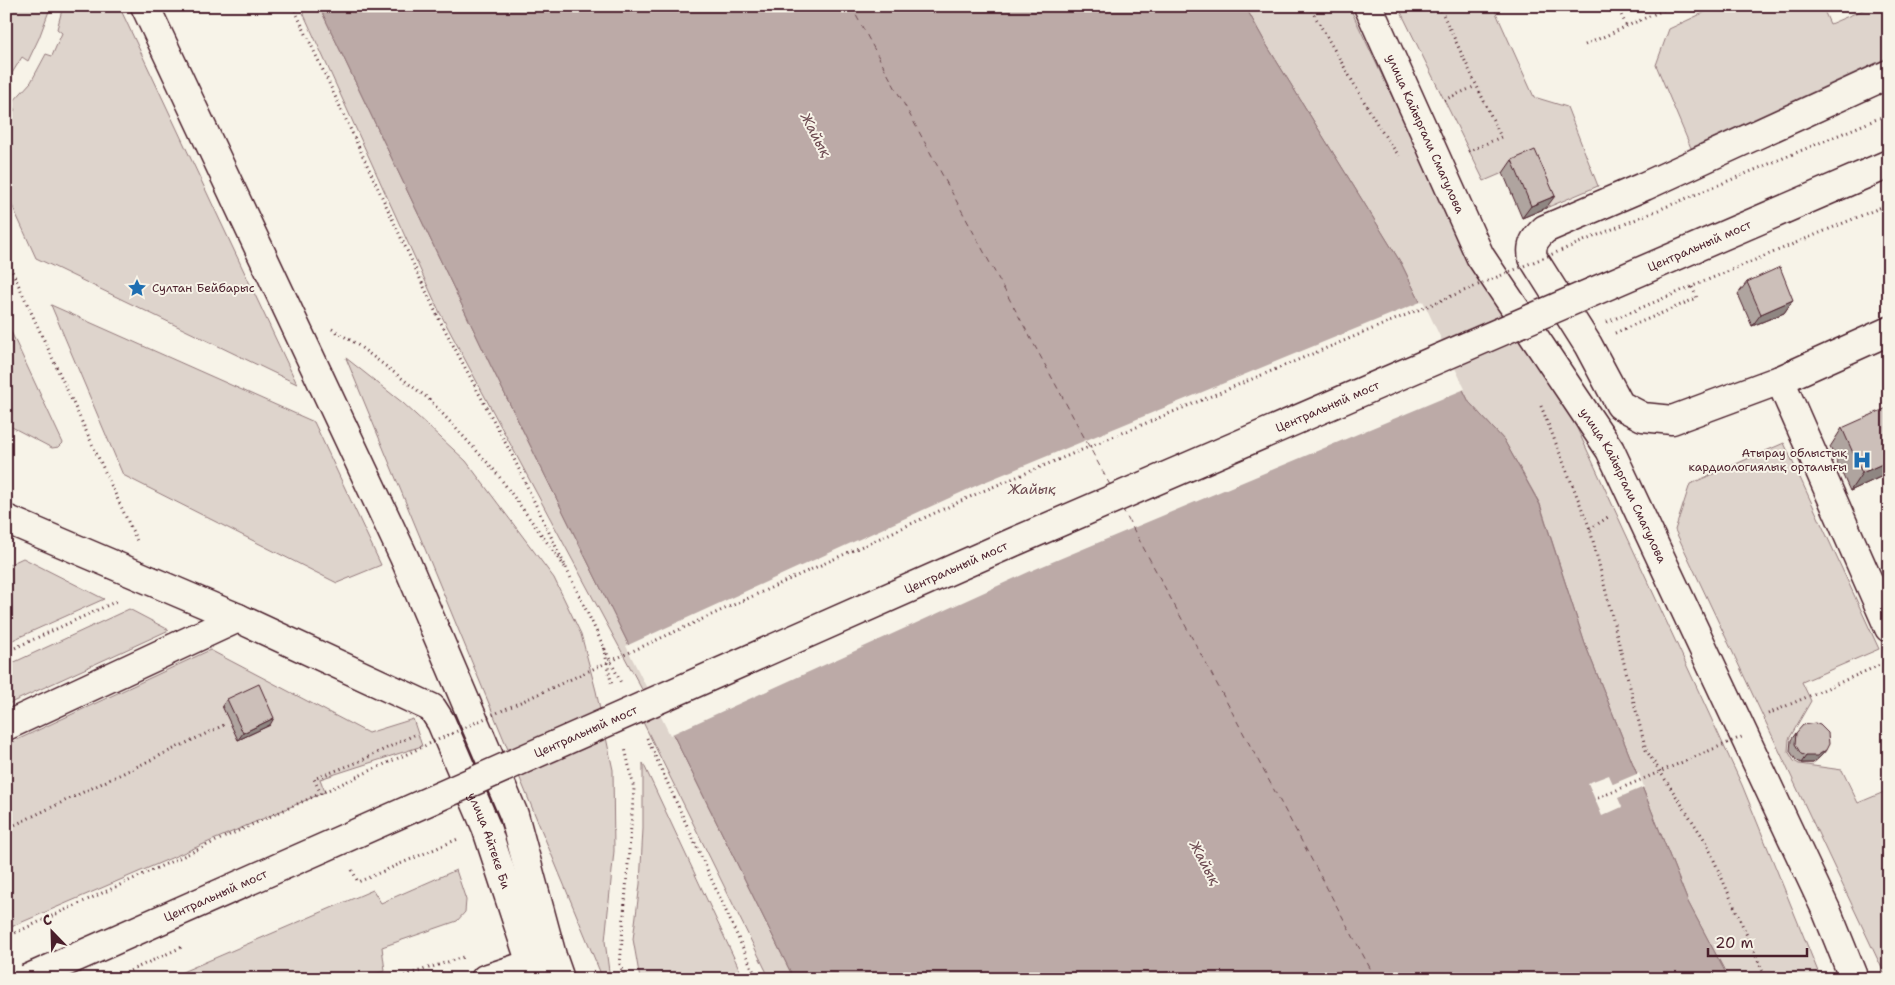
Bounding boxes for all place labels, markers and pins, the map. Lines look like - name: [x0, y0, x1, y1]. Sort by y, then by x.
- place icon: Султан Бейбарыс: [126, 277, 148, 299]
- place label: Султан Бейбарыс: [152, 280, 255, 296]
- place label: Атырау облыстық кардиологиялық орталығы: [1689, 445, 1847, 475]
- hospital icon: Атырау облыстық кардиологиялық орталығы: [1851, 449, 1873, 471]

